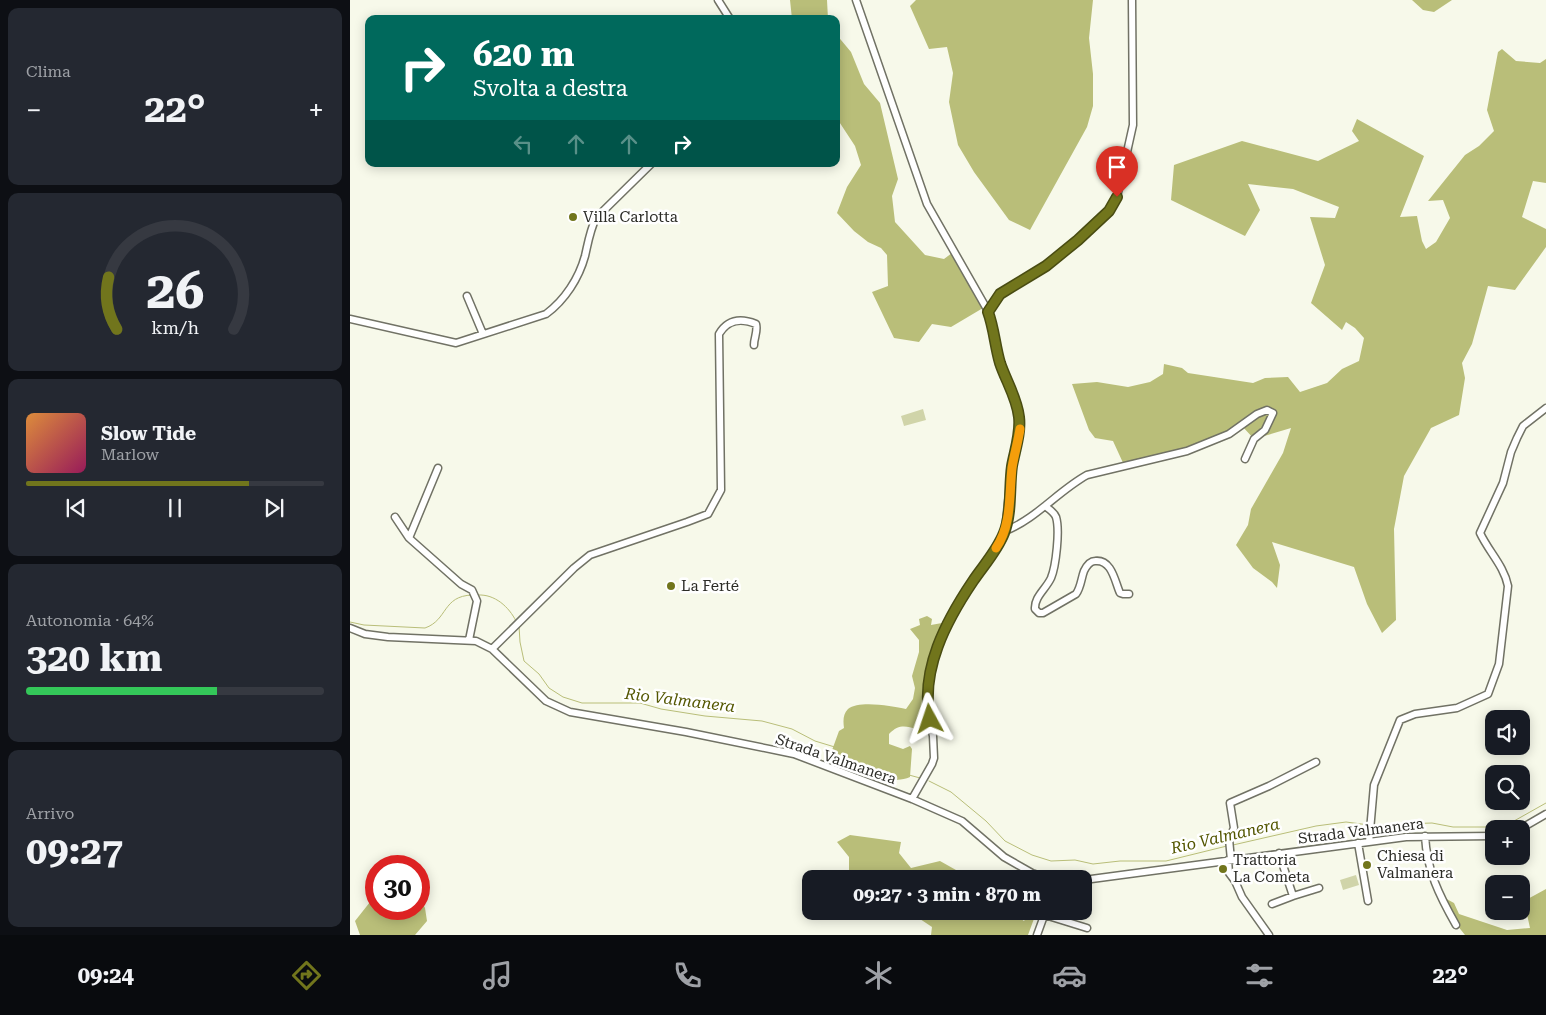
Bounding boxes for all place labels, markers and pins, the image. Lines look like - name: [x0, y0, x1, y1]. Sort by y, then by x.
- pin: [1096, 146, 1138, 197]
- place label: Villa Carlotta: [583, 208, 678, 226]
- marker: Villa Carlotta: [567, 211, 579, 223]
- place label: La Ferté: [681, 577, 739, 595]
- marker: La Ferté: [665, 580, 677, 592]
- place label: Chiesa di Valmanera: [1377, 847, 1453, 882]
- place label: Trattoria La Cometa: [1233, 851, 1310, 886]
- marker: Chiesa di Valmanera: [1361, 859, 1373, 871]
- marker: Trattoria La Cometa: [1217, 863, 1229, 875]

